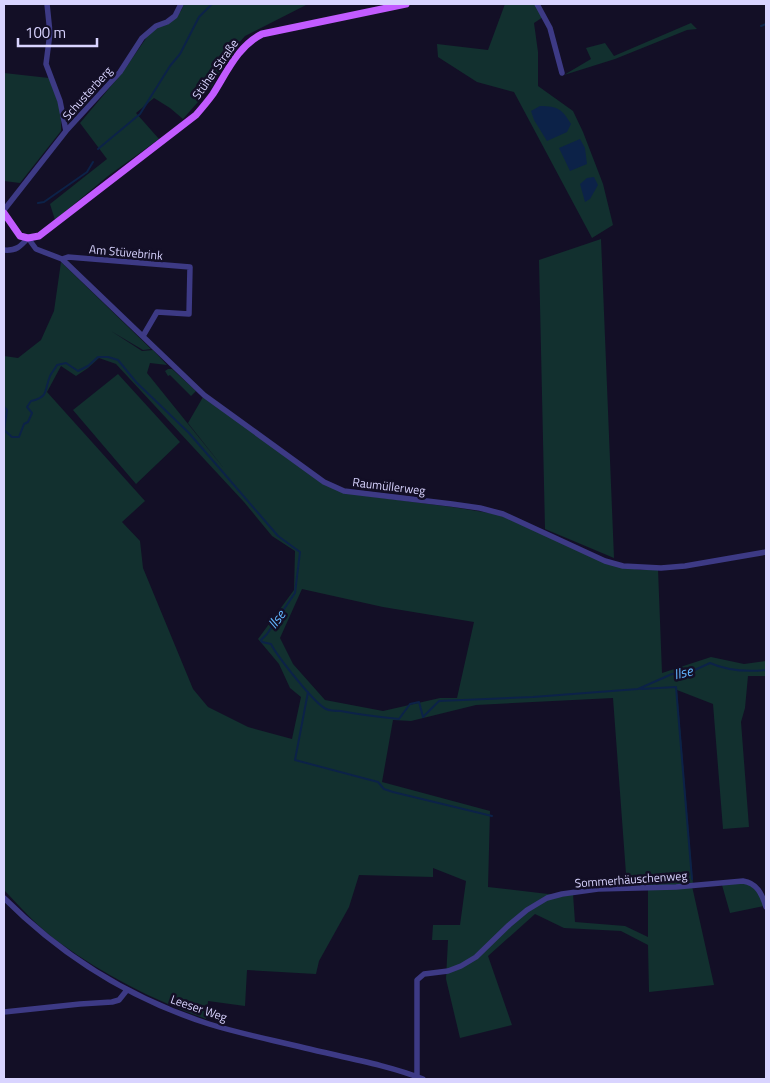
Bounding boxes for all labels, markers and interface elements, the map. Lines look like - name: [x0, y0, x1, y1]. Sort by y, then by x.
- scale bar: [18, 15, 96, 47]
- text: 100 m: [25, 21, 66, 44]
- street label: Stüher Straße: [187, 35, 243, 103]
- street label: Schusterberg: [57, 62, 117, 124]
- street label: Am Stüvebrink: [88, 239, 164, 265]
- street label: Raumüllerweg: [351, 472, 427, 500]
- water label: Ilse: [262, 604, 291, 633]
- water label: Ilse: [671, 659, 696, 684]
- street label: Sommerhäuschenweg: [574, 866, 688, 892]
- street label: Leeser Weg: [168, 989, 230, 1027]

